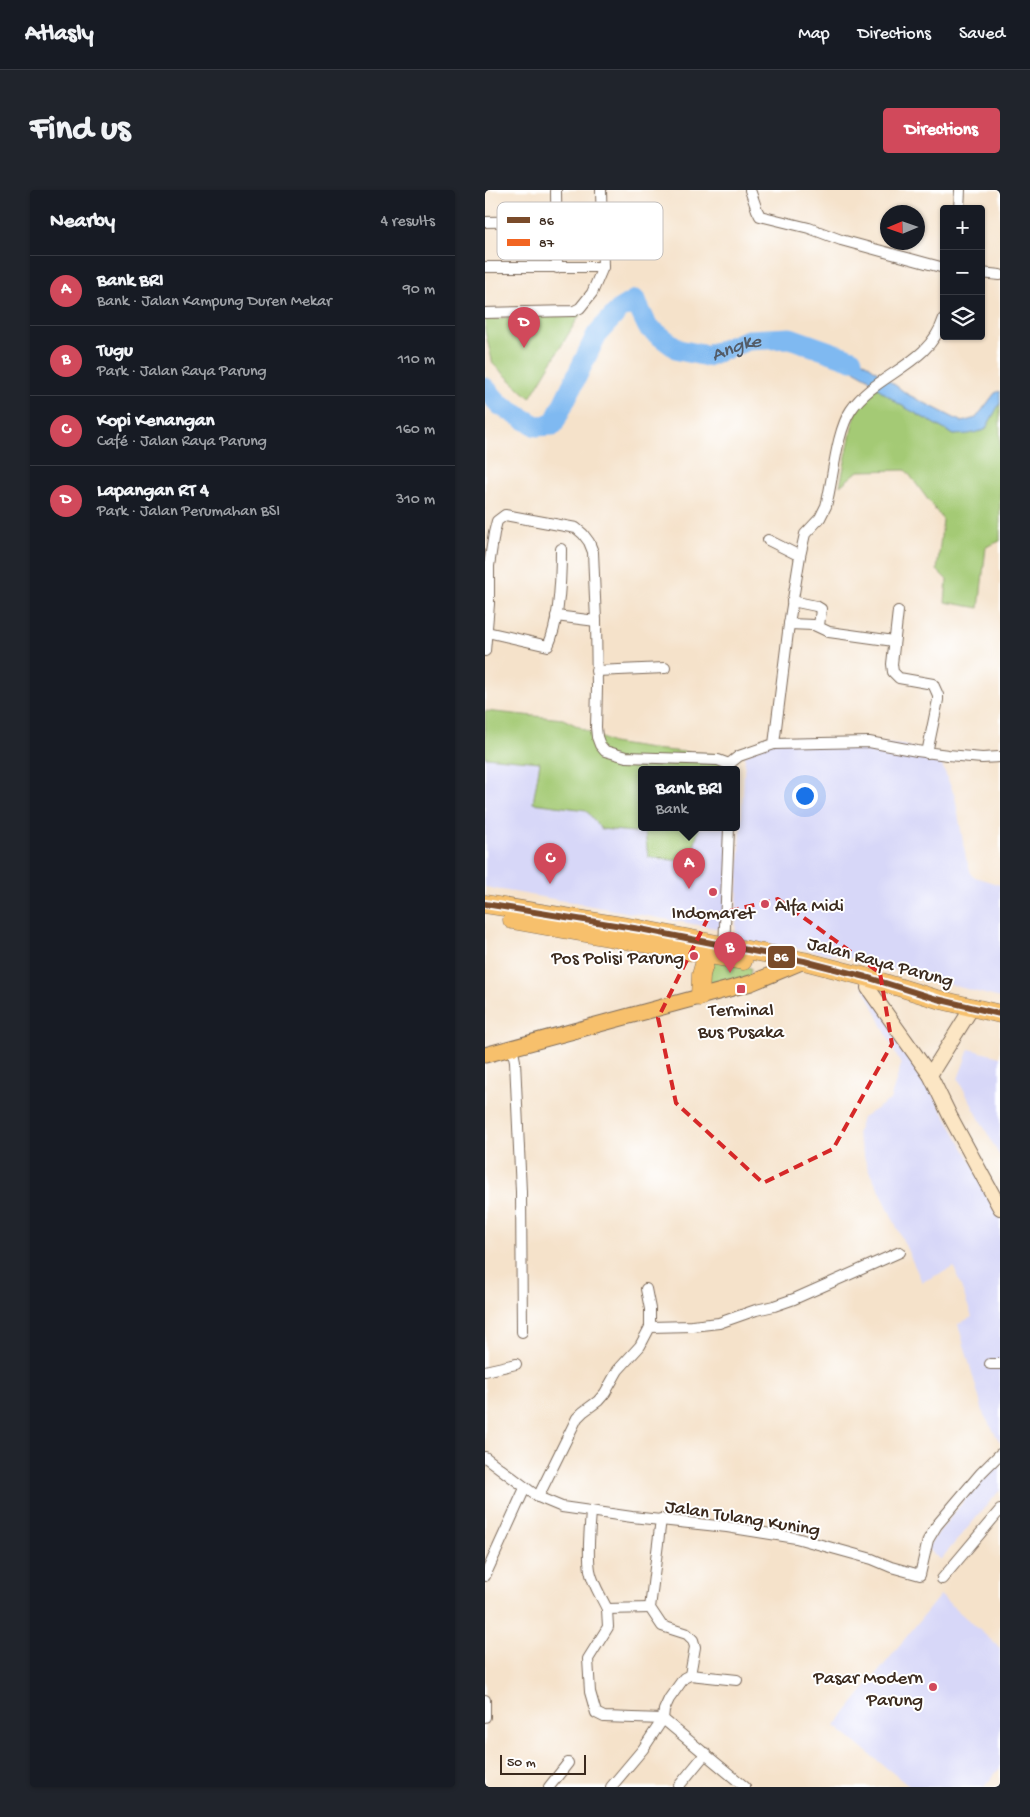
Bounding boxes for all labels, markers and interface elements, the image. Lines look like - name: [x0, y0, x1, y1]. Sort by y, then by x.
- text: Atlasly: [25, 20, 94, 49]
- text: Map: [798, 24, 830, 45]
- text: Directions: [858, 24, 931, 45]
- text: Saved: [959, 24, 1005, 45]
- button: Directions: [883, 108, 1000, 153]
- text: Find us: [30, 110, 130, 151]
- legend: [497, 202, 663, 260]
- north arrow: [880, 205, 925, 250]
- map controls: [940, 205, 985, 340]
- button: +: [940, 205, 985, 250]
- text: Nearby: [50, 210, 115, 235]
- text: 4 results: [380, 213, 435, 232]
- text: 86: [539, 214, 555, 231]
- text: 87: [539, 236, 555, 253]
- button: −: [940, 250, 985, 295]
- text: Bank BRI: [97, 270, 164, 293]
- text: A: [61, 281, 71, 300]
- text: 90 m: [403, 281, 435, 300]
- text: Bank · Jalan Kampung Duren Mekar: [97, 293, 332, 312]
- button: layers: [940, 295, 985, 340]
- pin: D: [508, 307, 540, 348]
- water label: Angke: [709, 331, 762, 368]
- text: Tugu: [97, 340, 133, 363]
- text: B: [62, 351, 70, 370]
- text: 110 m: [398, 351, 435, 370]
- text: Park · Jalan Raya Parung: [97, 363, 267, 382]
- text: Kopi Kenangan: [97, 410, 215, 433]
- text: C: [62, 421, 70, 440]
- text: 160 m: [396, 421, 435, 440]
- text: Café · Jalan Raya Parung: [97, 433, 267, 452]
- text: Lapangan RT 4: [97, 480, 209, 503]
- text: D: [61, 491, 71, 510]
- text: 310 m: [396, 491, 435, 510]
- text: Park · Jalan Perumahan BSI: [97, 503, 280, 522]
- popup: [638, 766, 740, 831]
- text: Bank BRI: [656, 778, 722, 801]
- your location: [792, 783, 818, 809]
- text: Bank: [656, 801, 688, 820]
- pin: C: [534, 843, 566, 884]
- pin: A: [673, 848, 705, 889]
- marker: Indomaret: [707, 886, 719, 898]
- place label: Alfa Midi: [775, 896, 844, 919]
- marker: Alfa Midi: [759, 898, 771, 910]
- place label: Indomaret: [672, 903, 757, 926]
- pin: B: [714, 932, 746, 973]
- street label: Jalan Raya Parung: [805, 933, 956, 994]
- line badge: 86: [767, 945, 796, 969]
- place label: Pos Polisi Parung: [550, 948, 684, 971]
- marker: Pos Polisi Parung: [688, 950, 700, 962]
- text: 86: [774, 950, 789, 967]
- marker: Terminal Bus Pusaka: [735, 983, 747, 995]
- place label: Terminal Bus Pusaka: [697, 1000, 785, 1045]
- street label: Jalan Tulang Kuning: [663, 1496, 822, 1543]
- place label: Pasar Modern Parung: [812, 1668, 923, 1713]
- marker: Pasar Modern Parung: [927, 1681, 939, 1693]
- scale bar: [500, 1752, 586, 1775]
- text: 50 m: [507, 1755, 536, 1772]

